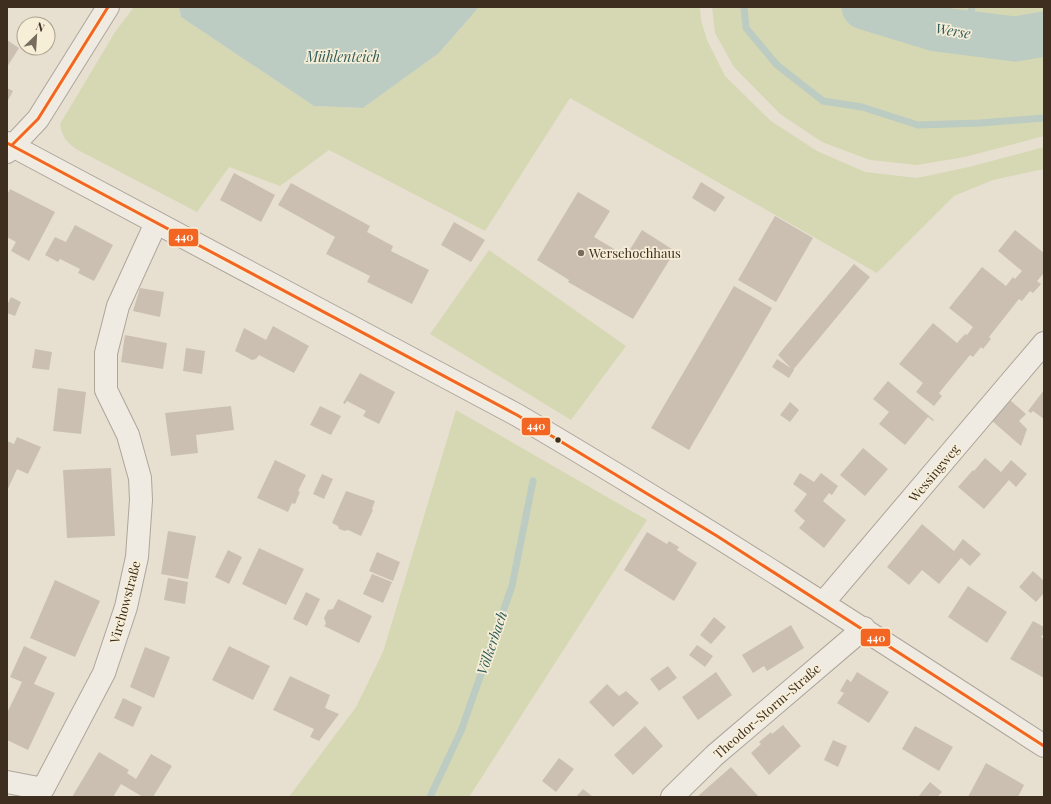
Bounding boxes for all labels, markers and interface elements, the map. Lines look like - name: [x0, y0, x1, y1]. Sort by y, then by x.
- north arrow: [16, 16, 56, 56]
- text: N: [34, 18, 47, 35]
- water label: Werse: [934, 18, 972, 43]
- water label: Mühlenteich: [305, 47, 380, 66]
- line badge: 440: [168, 228, 199, 247]
- text: 440: [175, 229, 193, 244]
- place label: Wersehochhaus: [588, 244, 681, 261]
- marker: Wersehochhaus: [576, 248, 586, 258]
- line badge: 440: [521, 417, 551, 436]
- text: 440: [527, 418, 545, 433]
- unlabelled marker: [553, 435, 563, 445]
- street label: Wessingweg: [904, 440, 963, 506]
- street label: Virchowstraße: [105, 558, 144, 646]
- water label: Völkerbach: [472, 609, 511, 677]
- line badge: 440: [860, 628, 891, 647]
- text: 440: [867, 630, 885, 645]
- street label: Theodor-Storm-Straße: [710, 659, 824, 762]

